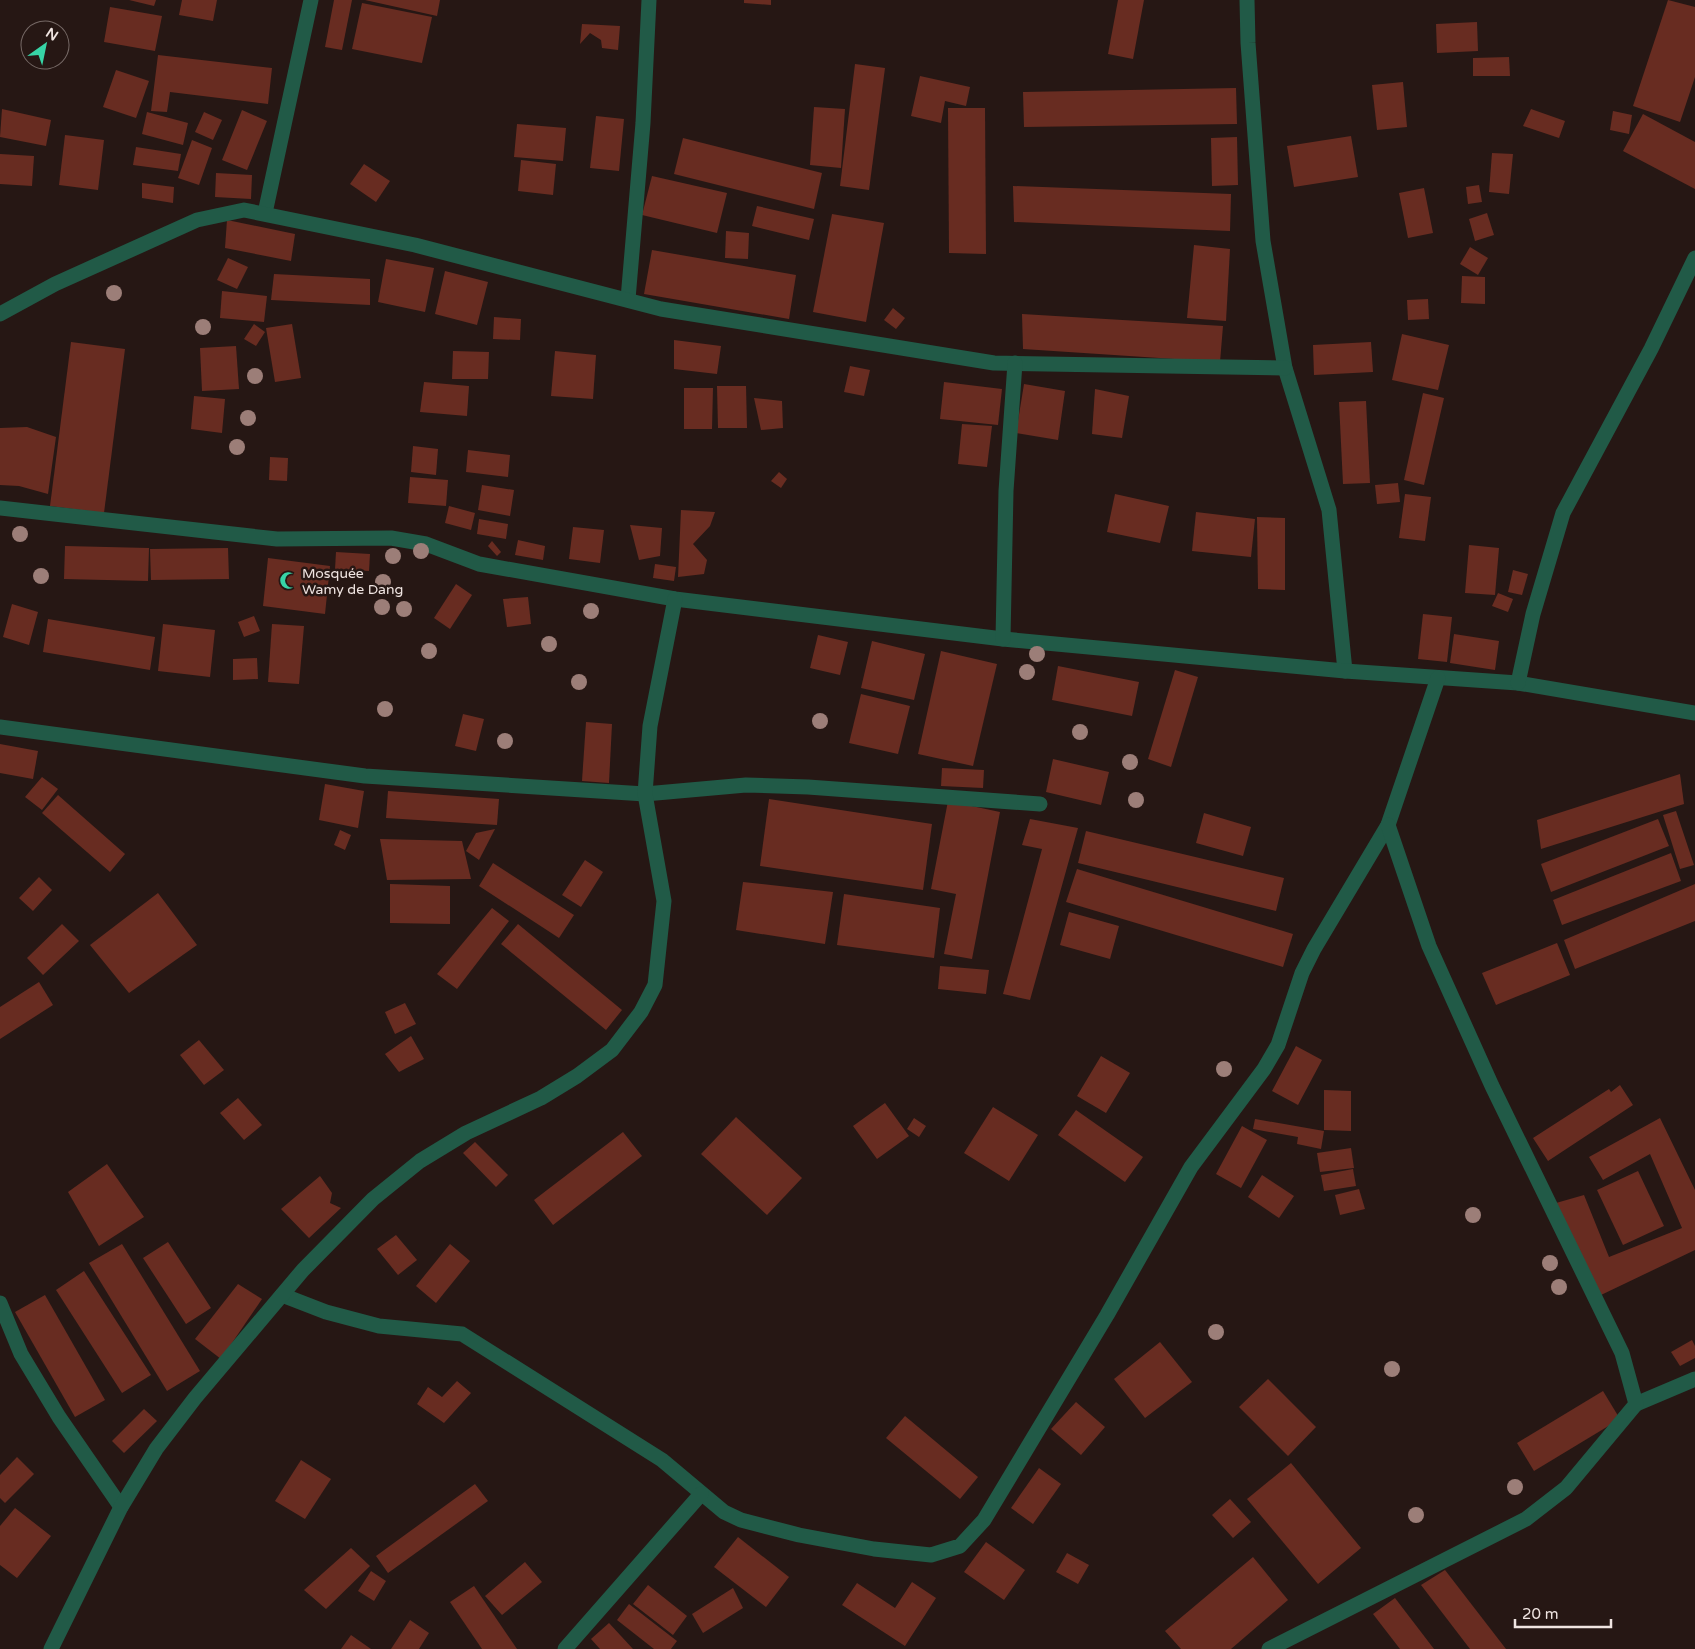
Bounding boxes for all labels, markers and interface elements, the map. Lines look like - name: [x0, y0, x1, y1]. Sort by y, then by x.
- north arrow: [20, 20, 70, 70]
- text: N: [42, 24, 61, 45]
- place label: Mosquée Wamy de Dang: [302, 565, 403, 598]
- mosque icon: Mosquée Wamy de Dang: [278, 571, 298, 591]
- scale bar: [1515, 1596, 1611, 1628]
- text: 20 m: [1522, 1605, 1559, 1623]

